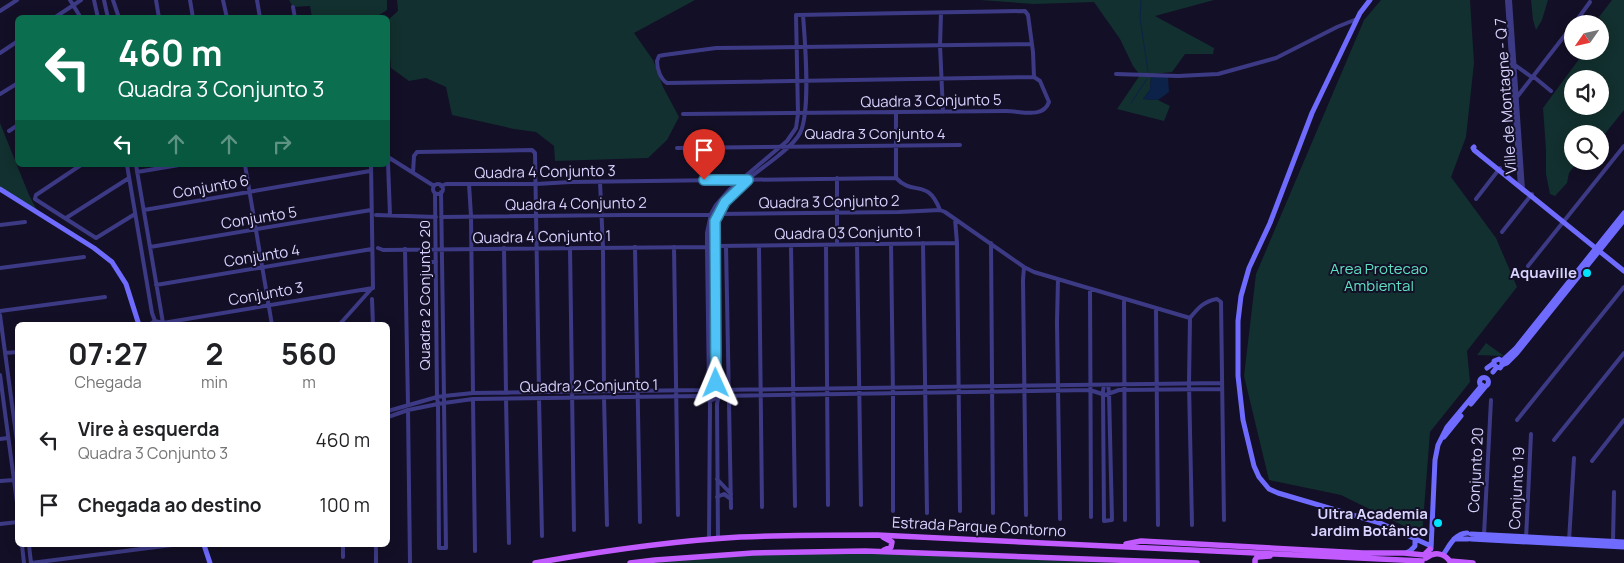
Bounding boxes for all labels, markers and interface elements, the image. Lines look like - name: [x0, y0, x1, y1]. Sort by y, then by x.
- north arrow: [1564, 15, 1609, 60]
- map controls: [1564, 15, 1609, 170]
- street label: Ville de Montagne - Q 7: [1490, 17, 1521, 175]
- text: 460 m: [118, 29, 223, 77]
- icon: left: [35, 35, 100, 100]
- button: sound: [1564, 70, 1609, 115]
- text: Quadra 3 Conjunto 3: [118, 74, 324, 104]
- street label: Quadra 3 Conjunto 5: [860, 89, 1002, 112]
- street label: Quadra 3 Conjunto 4: [804, 123, 946, 144]
- button: search: [1564, 125, 1609, 170]
- pin: [683, 129, 725, 180]
- icon: left: [109, 130, 137, 158]
- icon: ahead: [162, 130, 190, 158]
- icon: ahead: [215, 130, 243, 158]
- icon: right: [268, 130, 296, 158]
- icon: arrive: [690, 136, 718, 164]
- street label: Quadra 4 Conjunto 3: [474, 160, 616, 183]
- street label: Conjunto 6: [171, 169, 251, 204]
- street label: Quadra 3 Conjunto 2: [758, 190, 900, 213]
- street label: Quadra 4 Conjunto 2: [505, 192, 647, 215]
- street label: Conjunto 5: [220, 201, 298, 234]
- street label: Quadra 2 Conjunto 20: [414, 220, 435, 370]
- street label: Quadra 03 Conjunto 1: [774, 221, 922, 244]
- street label: Quadra 4 Conjunto 1: [472, 225, 612, 248]
- street label: Conjunto 4: [222, 239, 302, 272]
- park label: Area Protecao Ambiental: [1330, 258, 1428, 296]
- place label: Aquaville: [1510, 262, 1577, 283]
- marker: Aquaville: [1581, 267, 1593, 279]
- street label: Conjunto 3: [227, 277, 305, 310]
- text: 07:27: [68, 333, 148, 374]
- text: 2: [206, 333, 223, 374]
- text: 560: [281, 333, 337, 374]
- position arrow: [689, 356, 741, 408]
- text: Chegada: [75, 371, 142, 393]
- text: min: [201, 371, 228, 393]
- text: m: [302, 371, 316, 393]
- street label: Quadra 2 Conjunto 1: [520, 374, 658, 397]
- text: Vire à esquerda: [78, 416, 219, 442]
- icon: left: [35, 426, 63, 454]
- text: 460 m: [316, 427, 370, 453]
- street label: Conjunto 20: [1463, 427, 1488, 513]
- text: Quadra 3 Conjunto 3: [78, 442, 228, 464]
- street label: Conjunto 19: [1504, 446, 1529, 530]
- icon: arrive: [35, 491, 63, 519]
- text: Chegada ao destino: [78, 492, 261, 518]
- text: 100 m: [319, 492, 370, 518]
- place label: Ultra Academia Jardim Botânico: [1311, 503, 1428, 541]
- street label: Estrada Parque Contorno: [891, 511, 1067, 542]
- marker: Ultra Academia Jardim Botânico: [1432, 517, 1444, 529]

